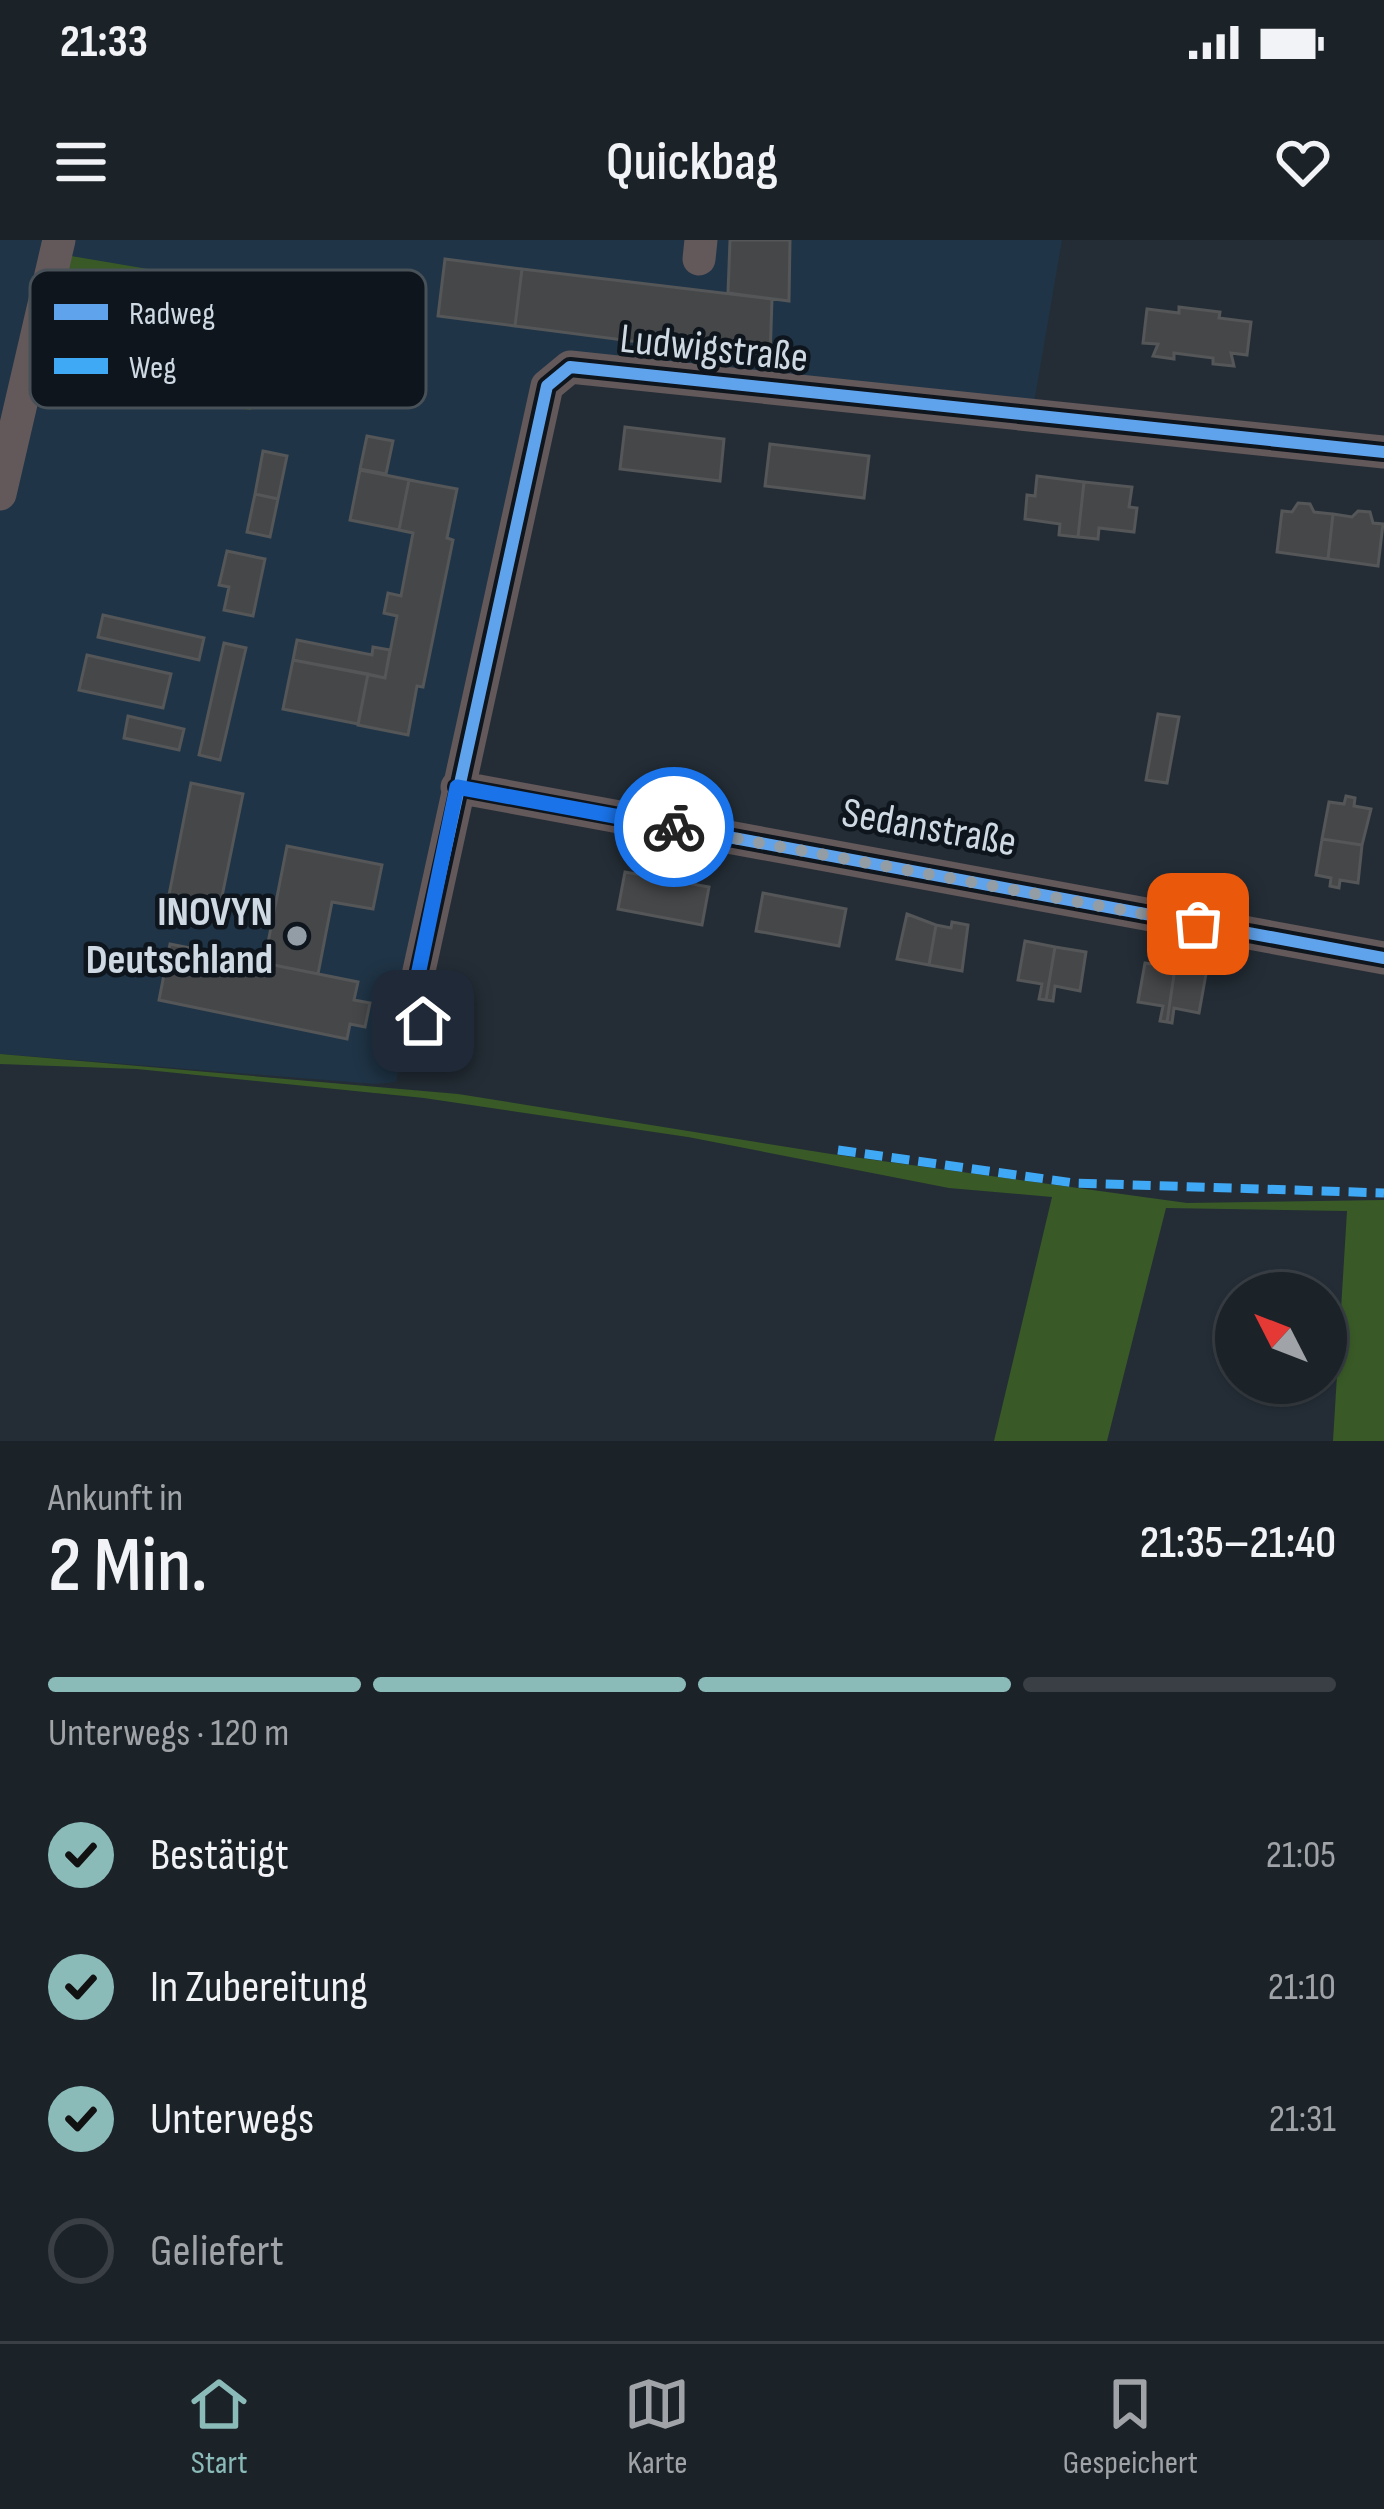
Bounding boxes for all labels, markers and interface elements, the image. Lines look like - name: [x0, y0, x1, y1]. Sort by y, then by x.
- text: 21:33: [60, 15, 148, 70]
- icon: menu: [48, 129, 114, 195]
- icon: heart: [1270, 129, 1336, 195]
- text: Quickbag: [606, 130, 778, 195]
- legend: [30, 270, 426, 408]
- text: Radweg: [129, 294, 215, 334]
- street label: Ludwigstraße: [617, 314, 811, 384]
- text: Weg: [129, 348, 176, 388]
- courier: [614, 767, 734, 887]
- street label: Sedanstraße: [838, 788, 1020, 868]
- icon: bike: [641, 794, 707, 860]
- pin: [1147, 873, 1249, 975]
- place label: INOVYN Deutschland: [86, 887, 273, 986]
- icon: bag: [1165, 891, 1231, 957]
- marker: INOVYN Deutschland: [284, 923, 310, 949]
- pin: [372, 970, 474, 1072]
- icon: home: [390, 988, 456, 1054]
- north arrow: [1215, 1272, 1347, 1404]
- map controls: [1215, 1272, 1347, 1404]
- text: Ankunft in: [48, 1475, 183, 1522]
- text: 21:35–21:40: [1140, 1516, 1336, 1571]
- text: 2 Min.: [48, 1520, 208, 1613]
- text: Unterwegs · 120 m: [48, 1710, 289, 1757]
- icon: check: [48, 1822, 114, 1888]
- text: Bestätigt: [150, 1828, 289, 1883]
- text: 21:05: [1266, 1832, 1336, 1879]
- icon: check: [48, 1954, 114, 2020]
- text: In Zubereitung: [150, 1960, 368, 2015]
- text: 21:10: [1268, 1964, 1336, 2011]
- icon: check: [48, 2086, 114, 2152]
- text: Unterwegs: [150, 2092, 314, 2147]
- text: 21:31: [1269, 2096, 1336, 2143]
- text: Geliefert: [150, 2224, 284, 2279]
- tab: Start: [186, 2371, 252, 2483]
- tab: Karte: [624, 2371, 690, 2483]
- tab: Gespeichert: [1063, 2371, 1198, 2483]

